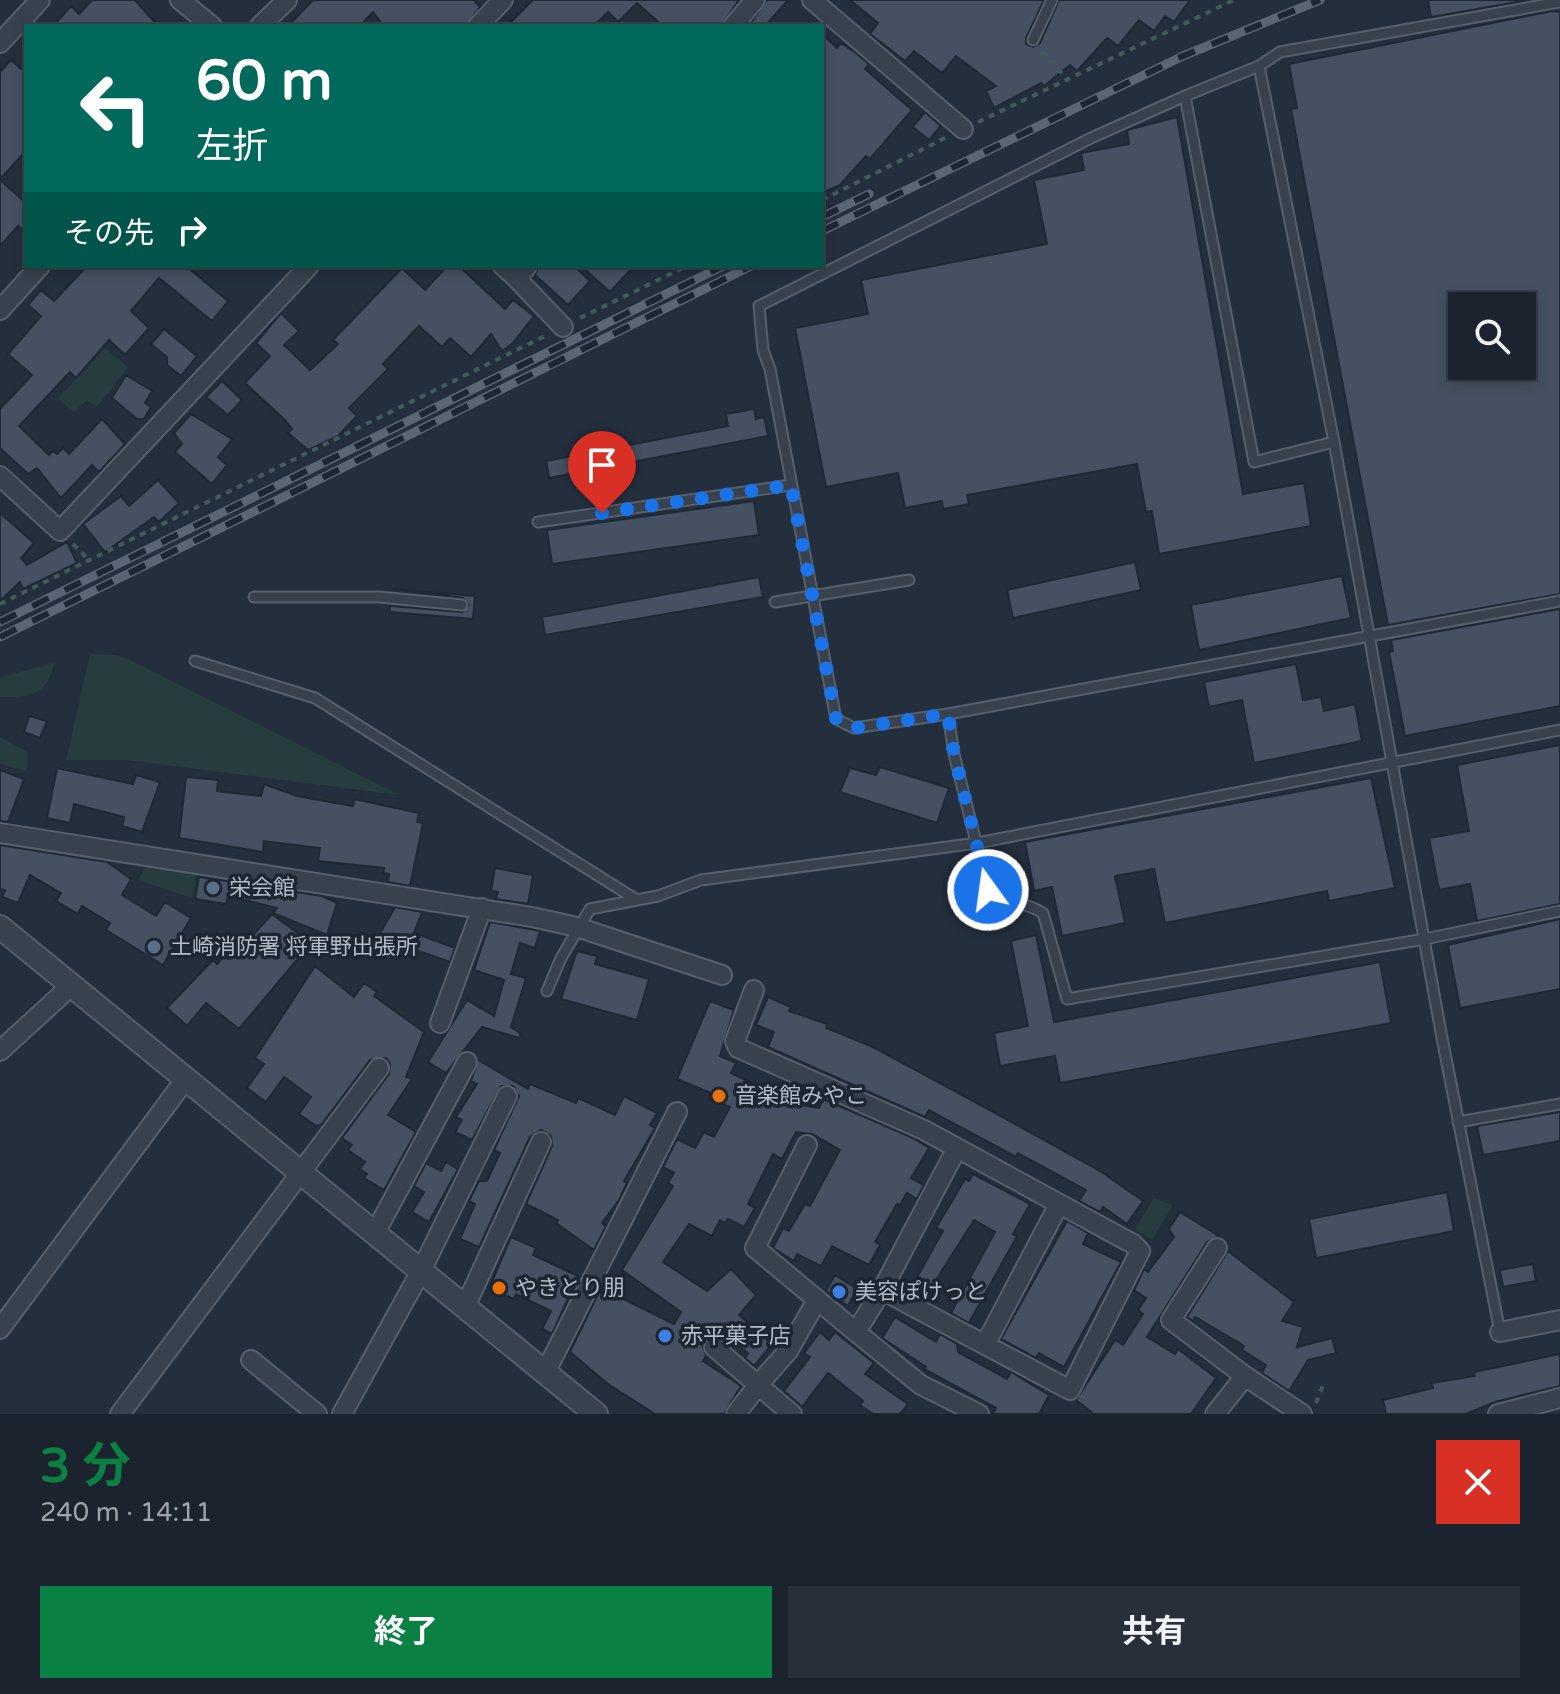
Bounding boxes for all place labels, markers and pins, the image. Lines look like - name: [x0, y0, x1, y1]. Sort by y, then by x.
- pin: [568, 431, 636, 513]
- place label: 栄会館: [229, 875, 295, 901]
- marker: 栄会館: [204, 879, 222, 897]
- place label: 土崎消防署 将軍野出張所: [170, 934, 418, 960]
- marker: 土崎消防署 将軍野出張所: [145, 938, 163, 956]
- place label: 音楽館みやこ: [735, 1083, 867, 1109]
- marker: 音楽館みやこ: [710, 1087, 728, 1105]
- place label: やきとり朋: [515, 1275, 625, 1301]
- marker: やきとり朋: [490, 1279, 508, 1297]
- place label: 美容ぽけっと: [855, 1279, 987, 1305]
- marker: 美容ぽけっと: [830, 1283, 848, 1301]
- place label: 赤平菓子店: [681, 1323, 791, 1349]
- marker: 赤平菓子店: [656, 1327, 674, 1345]

